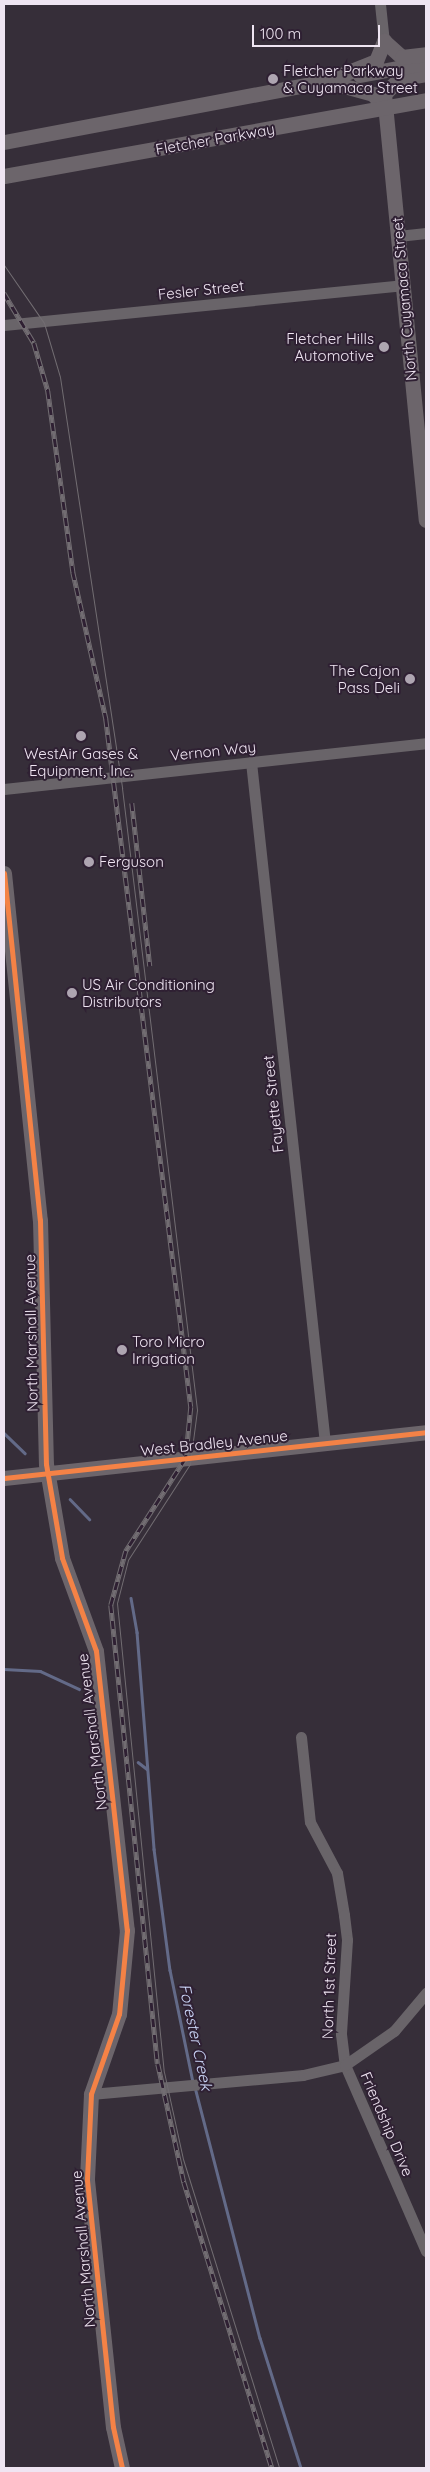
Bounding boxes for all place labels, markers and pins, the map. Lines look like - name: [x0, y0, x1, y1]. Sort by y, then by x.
- place label: Fletcher Parkway & Cuyamaca Street: [283, 61, 418, 96]
- marker: Fletcher Parkway & Cuyamaca Street: [267, 73, 279, 85]
- place label: Fletcher Hills Automotive: [286, 329, 374, 364]
- marker: Fletcher Hills Automotive: [378, 341, 390, 353]
- place label: The Cajon Pass Deli: [329, 661, 400, 696]
- marker: The Cajon Pass Deli: [404, 673, 416, 685]
- marker: WestAir Gases & Equipment, Inc.: [75, 730, 87, 742]
- place label: WestAir Gases & Equipment, Inc.: [24, 744, 138, 779]
- place label: Ferguson: [99, 853, 164, 871]
- marker: Ferguson: [83, 856, 95, 868]
- place label: US Air Conditioning Distributors: [82, 975, 215, 1010]
- marker: US Air Conditioning Distributors: [66, 987, 78, 999]
- place label: Toro Micro Irrigation: [132, 1332, 205, 1367]
- marker: Toro Micro Irrigation: [116, 1344, 128, 1356]

